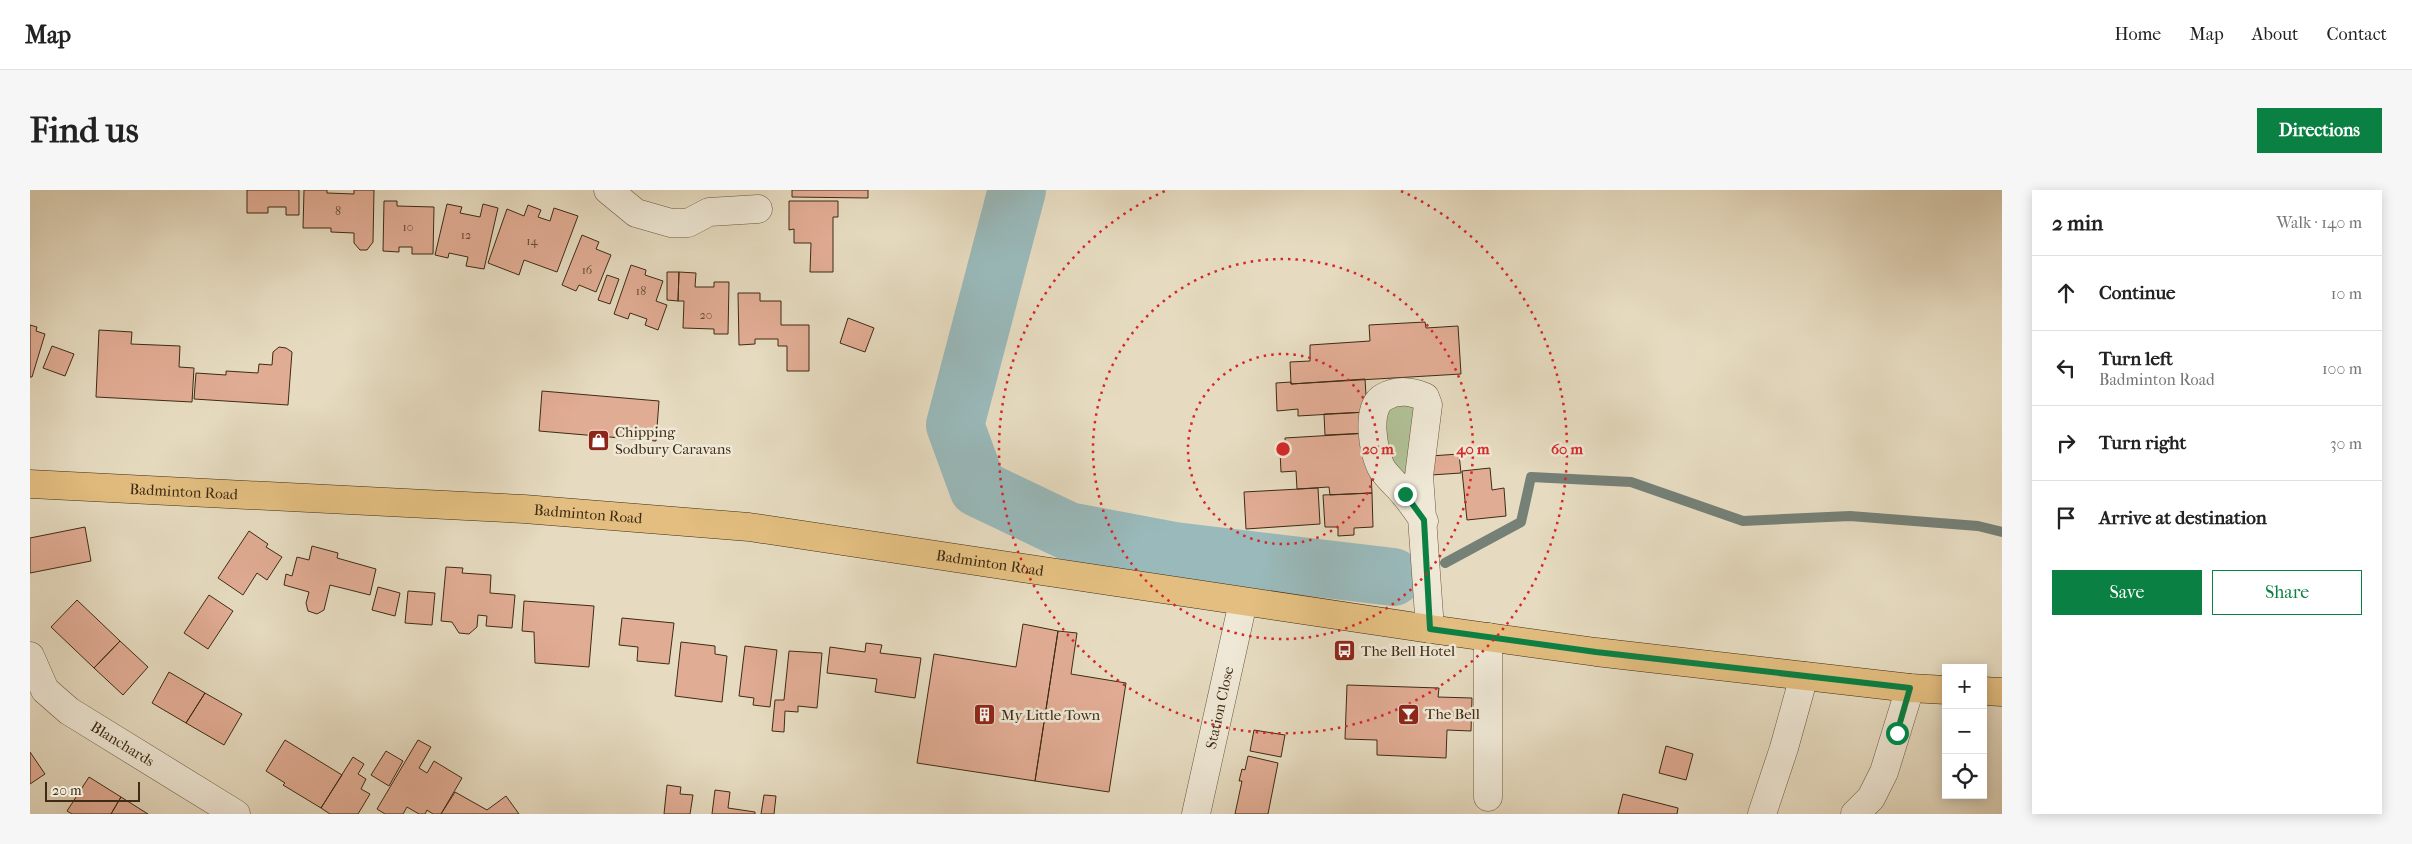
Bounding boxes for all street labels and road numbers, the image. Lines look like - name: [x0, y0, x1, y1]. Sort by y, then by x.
- street label: Badminton Road: [129, 480, 239, 504]
- street label: Badminton Road: [533, 501, 644, 528]
- street label: Badminton Road: [935, 546, 1046, 580]
- street label: Station Close: [1202, 664, 1238, 750]
- street label: Blanchards: [87, 718, 158, 771]

